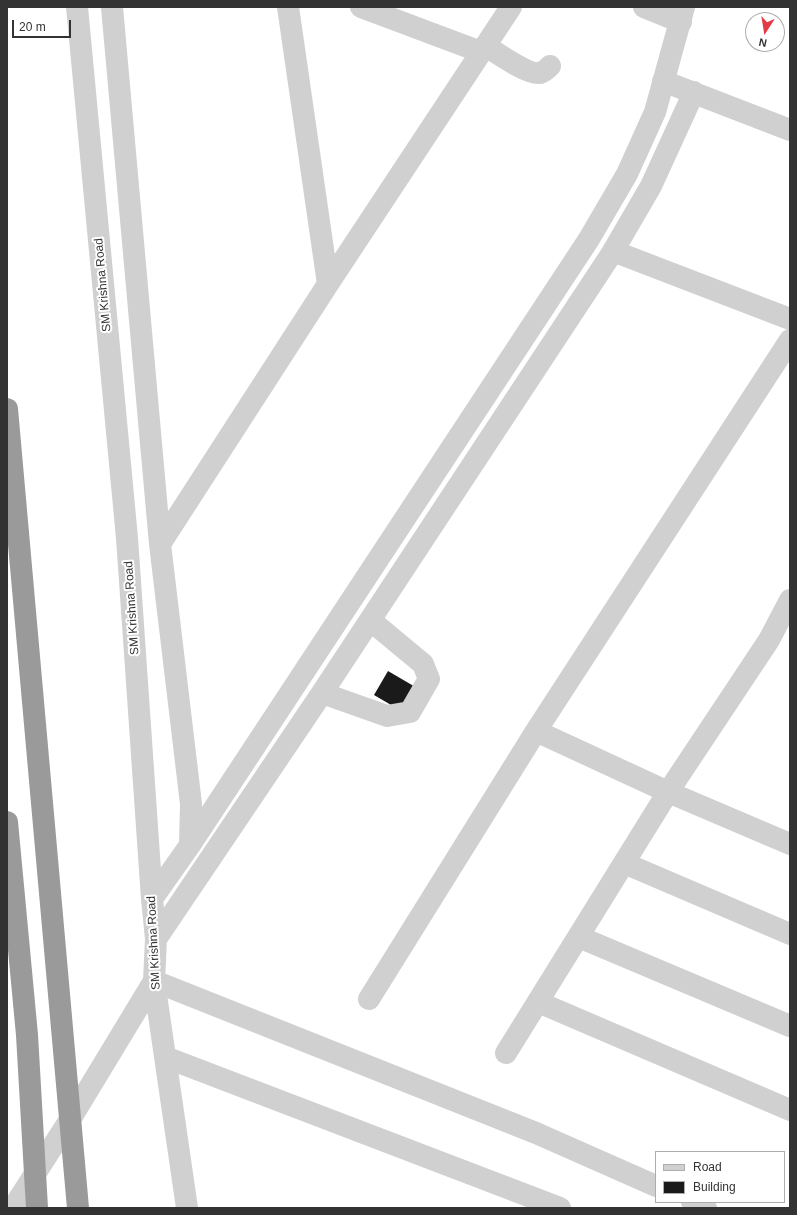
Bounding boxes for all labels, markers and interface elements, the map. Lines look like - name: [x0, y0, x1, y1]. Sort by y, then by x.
- scale bar: [14, 12, 73, 38]
- north arrow: [745, 12, 785, 52]
- text: 20 m: [19, 20, 46, 34]
- text: N: [758, 36, 768, 49]
- street label: SM Krishna Road: [92, 238, 114, 332]
- street label: SM Krishna Road: [122, 561, 142, 655]
- street label: SM Krishna Road: [144, 896, 164, 990]
- legend: [655, 1151, 785, 1203]
- text: Road: [693, 1160, 722, 1174]
- text: Building: [693, 1180, 736, 1194]

